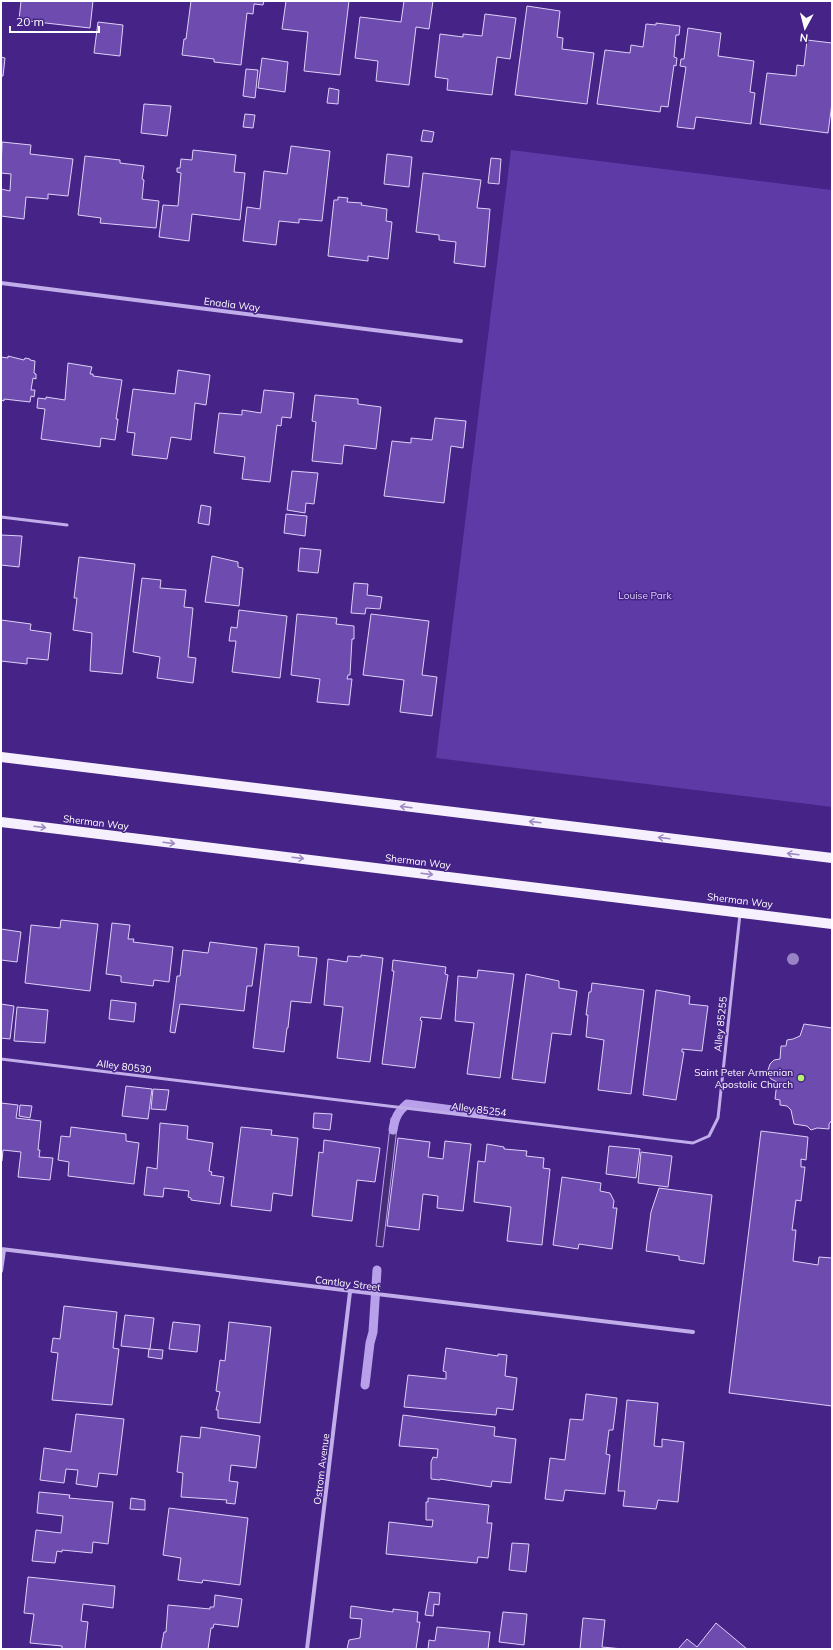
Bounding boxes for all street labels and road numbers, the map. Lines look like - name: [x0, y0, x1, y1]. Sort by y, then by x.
- street label: Enadia Way: [203, 295, 261, 314]
- street label: Sherman Way: [62, 812, 130, 833]
- street label: Sherman Way: [384, 851, 452, 872]
- street label: Sherman Way: [706, 890, 774, 911]
- street label: Alley 85255: [711, 996, 730, 1052]
- street label: Alley 80530: [96, 1057, 152, 1076]
- street label: Alley 85254: [451, 1100, 507, 1119]
- street label: Cantlay Street: [314, 1273, 382, 1294]
- street label: Ostrom Avenue: [311, 1433, 332, 1505]

